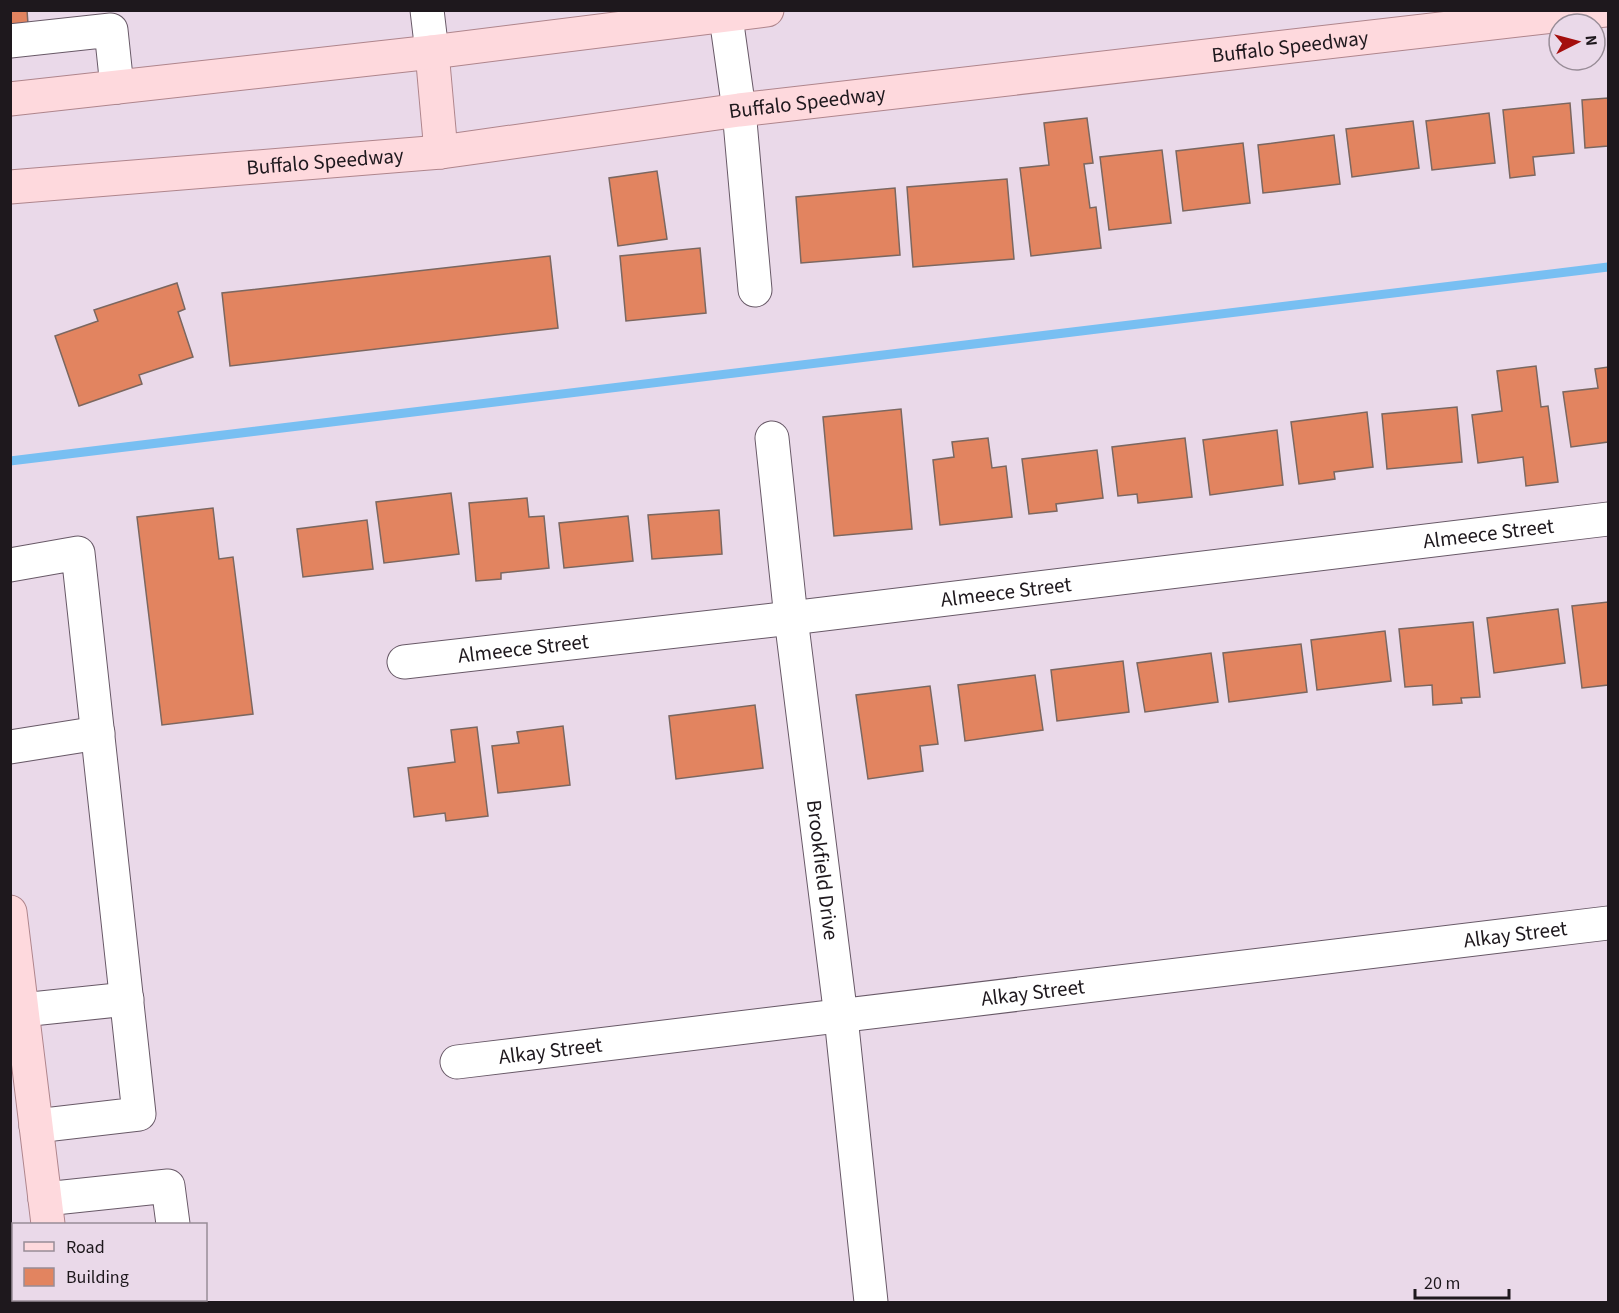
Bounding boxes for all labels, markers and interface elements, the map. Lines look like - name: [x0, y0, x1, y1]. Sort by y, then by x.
- north arrow: [1547, 12, 1607, 72]
- street label: Buffalo Speedway: [1210, 22, 1370, 70]
- text: N: [1579, 34, 1602, 47]
- street label: Buffalo Speedway: [727, 78, 887, 126]
- street label: Buffalo Speedway: [245, 140, 405, 183]
- street label: Almeece Street: [1421, 511, 1555, 556]
- street label: Almeece Street: [939, 569, 1073, 615]
- street label: Almeece Street: [456, 626, 590, 671]
- street label: Brookfield Drive: [799, 798, 846, 942]
- street label: Alkay Street: [1462, 913, 1569, 955]
- street label: Alkay Street: [979, 971, 1086, 1014]
- street label: Alkay Street: [497, 1030, 604, 1072]
- legend: [12, 1223, 207, 1301]
- text: Road: [66, 1235, 105, 1260]
- scale bar: [1415, 1262, 1510, 1300]
- text: Building: [66, 1265, 129, 1290]
- text: 20 m: [1424, 1271, 1460, 1296]

